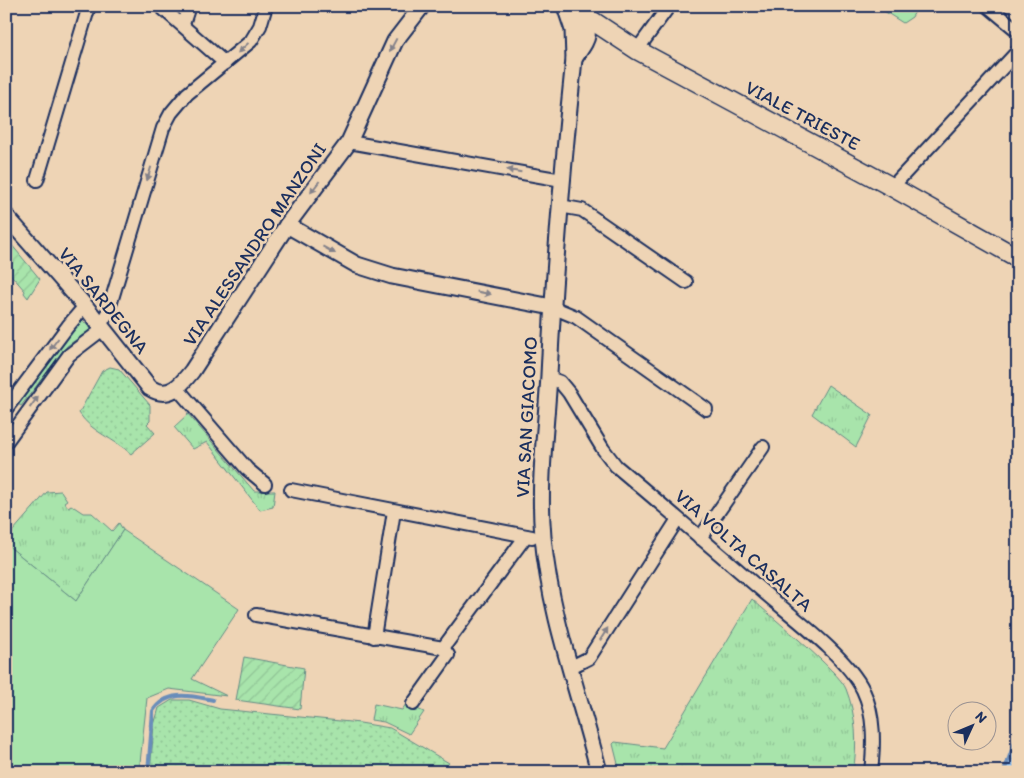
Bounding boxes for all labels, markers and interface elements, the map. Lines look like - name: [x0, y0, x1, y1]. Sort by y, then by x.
- one-way arrow: [389, 39, 398, 52]
- one-way arrow: [238, 42, 250, 54]
- street label: VIALE TRIESTE: [741, 76, 864, 155]
- street label: VIA ALESSANDRO MANZONI: [178, 138, 331, 350]
- one-way arrow: [145, 167, 153, 182]
- one-way arrow: [505, 167, 521, 175]
- one-way arrow: [310, 180, 320, 194]
- street label: VIA SARDEGNA: [54, 242, 154, 358]
- one-way arrow: [321, 246, 336, 254]
- one-way arrow: [476, 290, 492, 298]
- street label: VIA SAN GIACOMO: [511, 336, 542, 498]
- one-way arrow: [49, 337, 59, 351]
- one-way arrow: [28, 396, 39, 409]
- street label: VIA VOLTA CASALTA: [670, 484, 817, 616]
- one-way arrow: [600, 628, 609, 641]
- north arrow: [946, 700, 996, 750]
- text: N: [972, 708, 990, 727]

